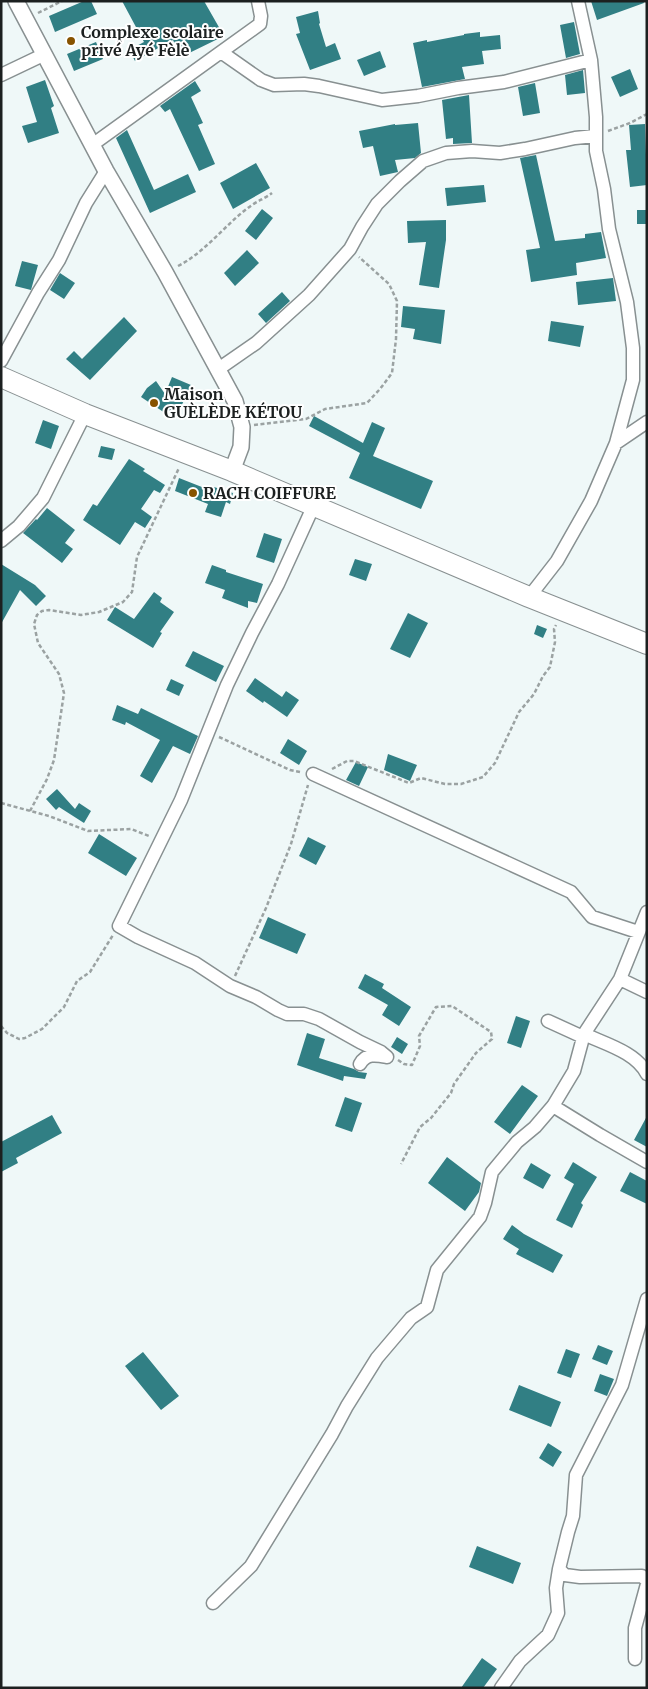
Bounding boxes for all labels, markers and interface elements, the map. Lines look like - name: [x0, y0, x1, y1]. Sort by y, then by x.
- place label: Complexe scolaire privé Ayé Fèlè: [81, 22, 224, 60]
- marker: Complexe scolaire privé Ayé Fèlè: [65, 35, 77, 47]
- place label: Maison GUÈLÈDE KÉTOU: [164, 384, 302, 422]
- marker: Maison GUÈLÈDE KÉTOU: [148, 397, 160, 409]
- place label: RACH COIFFURE: [203, 483, 337, 503]
- marker: RACH COIFFURE: [187, 487, 199, 499]

